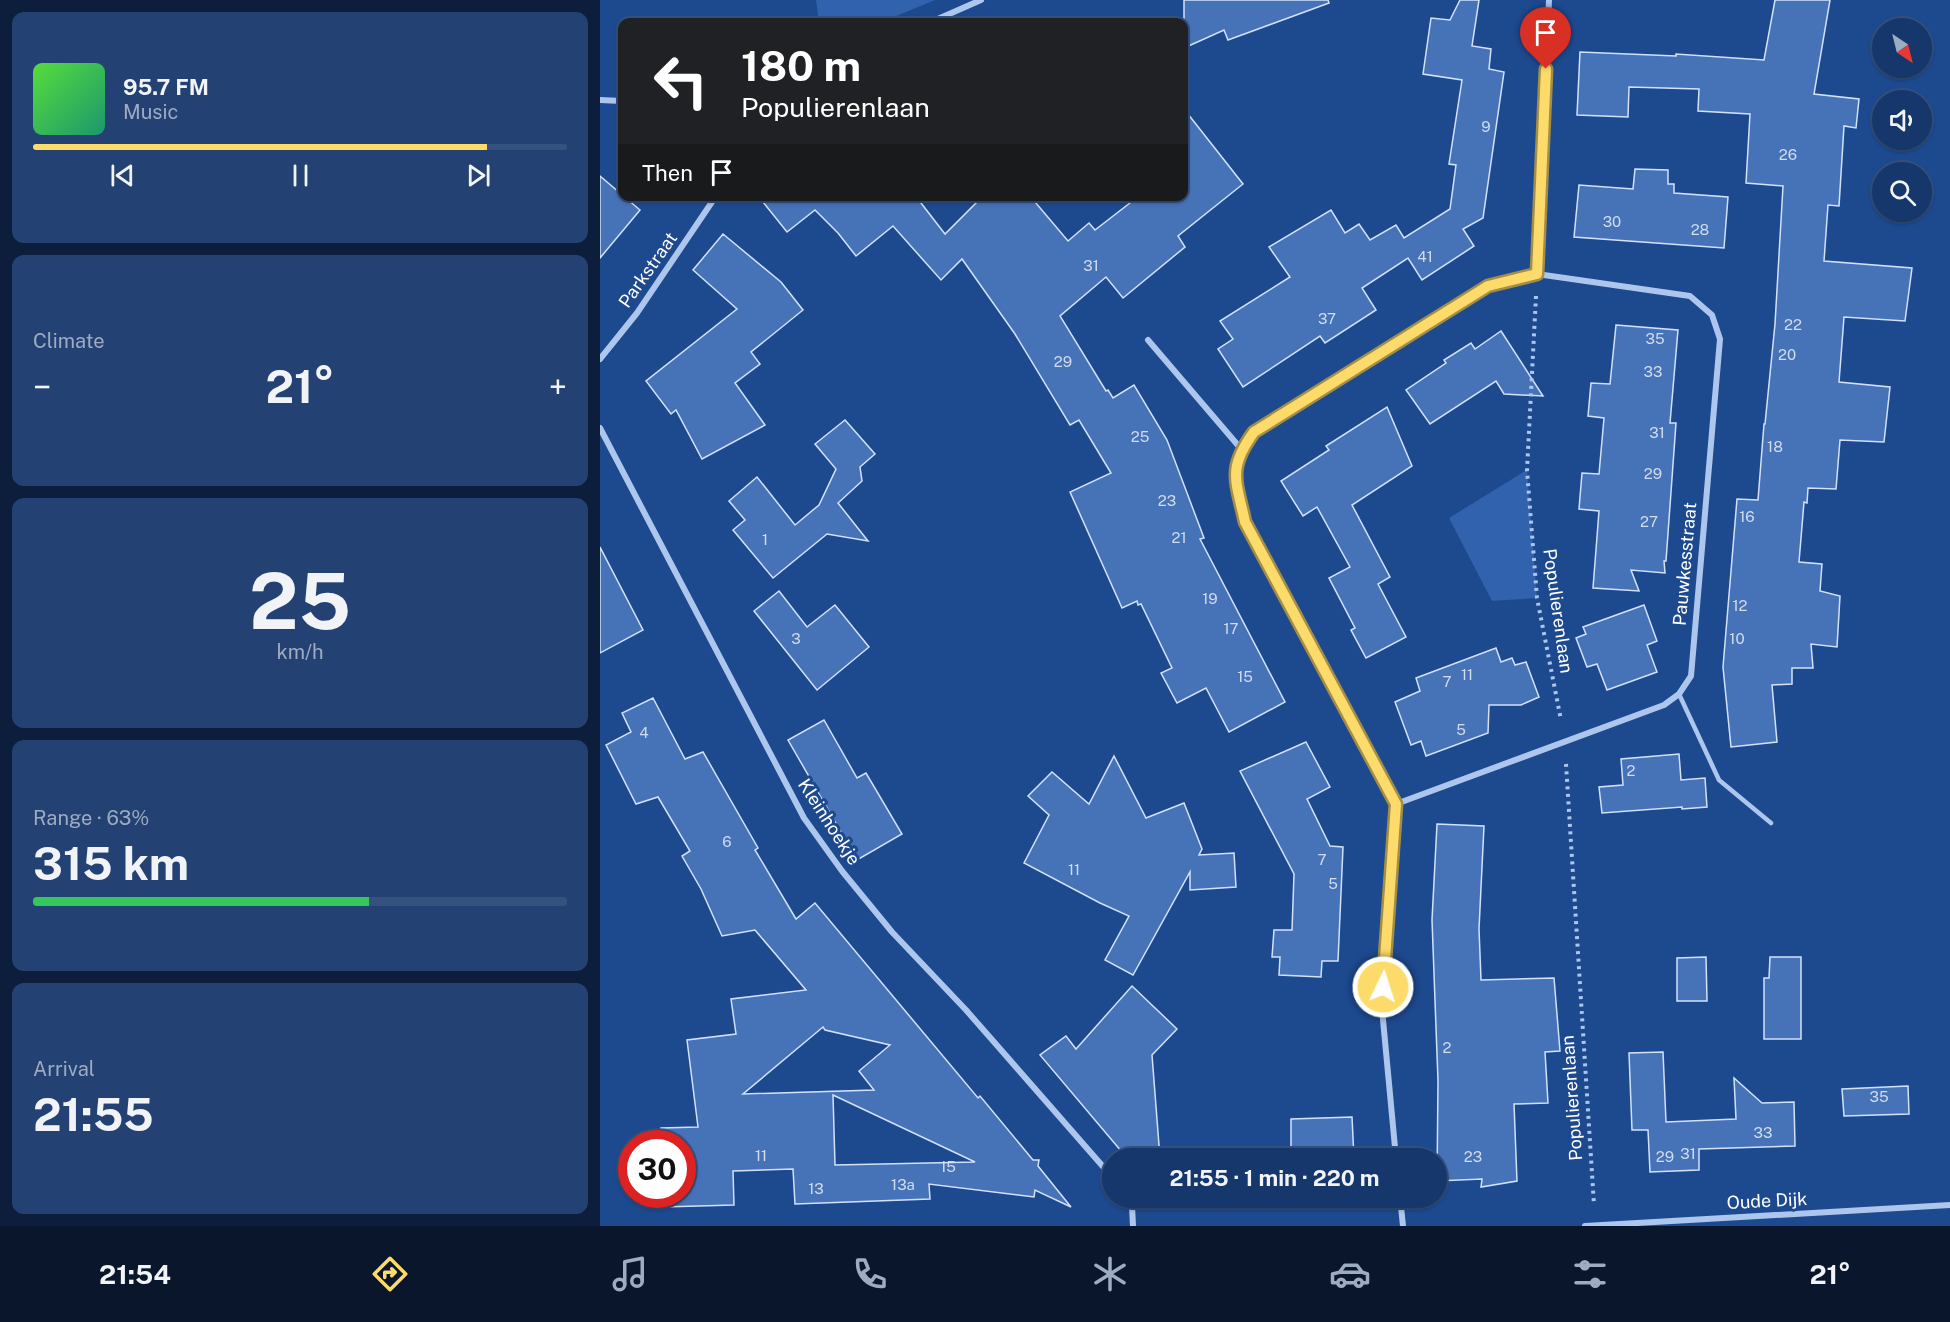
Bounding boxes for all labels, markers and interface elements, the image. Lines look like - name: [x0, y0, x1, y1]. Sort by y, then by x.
- pin: [1520, 7, 1571, 69]
- icon: arrive: [1529, 16, 1562, 49]
- north arrow: [1872, 18, 1932, 78]
- map controls: [1872, 18, 1932, 222]
- text: 180 m: [741, 41, 861, 90]
- icon: left: [642, 42, 720, 120]
- text: 95.7 FM: [123, 74, 209, 100]
- button: sound: [1872, 90, 1932, 150]
- text: Populierenlaan: [741, 91, 930, 123]
- text: Music: [123, 100, 178, 124]
- house number: 9: [1481, 118, 1491, 135]
- house number: 26: [1779, 146, 1797, 163]
- icon: arrive: [705, 156, 738, 189]
- icon: previous: [106, 159, 139, 192]
- icon: pause: [284, 159, 317, 192]
- icon: next: [462, 159, 495, 192]
- text: Then: [642, 160, 693, 186]
- button: search: [1872, 162, 1932, 222]
- house number: 30: [1603, 213, 1621, 230]
- house number: 28: [1691, 221, 1709, 238]
- street label: Parkstraat: [614, 228, 681, 311]
- house number: 41: [1417, 248, 1433, 265]
- house number: 31: [1083, 257, 1099, 274]
- house number: 37: [1318, 310, 1336, 327]
- house number: 22: [1784, 316, 1802, 333]
- text: Climate: [33, 329, 105, 353]
- house number: 35: [1645, 330, 1665, 347]
- house number: 20: [1778, 346, 1796, 363]
- house number: 29: [1054, 353, 1072, 370]
- text: 21°: [265, 360, 335, 413]
- house number: 33: [1644, 363, 1662, 380]
- text: −: [33, 368, 51, 406]
- text: +: [549, 368, 567, 406]
- house number: 31: [1649, 424, 1665, 441]
- house number: 25: [1131, 428, 1149, 445]
- house number: 18: [1767, 438, 1783, 455]
- house number: 29: [1644, 465, 1662, 482]
- house number: 23: [1158, 492, 1176, 509]
- street label: Pauwkesstraat: [1669, 501, 1700, 627]
- house number: 16: [1739, 508, 1755, 525]
- house number: 27: [1640, 513, 1658, 530]
- house number: 21: [1171, 529, 1187, 546]
- house number: 1: [762, 531, 768, 548]
- street label: Populierenlaan: [1539, 547, 1578, 675]
- text: 25: [249, 555, 351, 647]
- house number: 19: [1202, 590, 1218, 607]
- house number: 12: [1732, 597, 1748, 614]
- house number: 17: [1223, 620, 1239, 637]
- house number: 3: [791, 630, 801, 647]
- house number: 10: [1729, 630, 1745, 647]
- text: km/h: [276, 640, 324, 664]
- house number: 11: [1461, 666, 1473, 683]
- house number: 15: [1237, 668, 1253, 685]
- house number: 7: [1442, 673, 1452, 690]
- house number: 5: [1456, 721, 1466, 738]
- house number: 4: [639, 724, 649, 741]
- house number: 2: [1627, 762, 1636, 779]
- street label: Kleinhoekje: [794, 775, 865, 869]
- text: Range · 63%: [33, 806, 149, 830]
- house number: 6: [722, 833, 732, 850]
- text: 315 km: [33, 837, 189, 890]
- house number: 7: [1317, 851, 1327, 868]
- house number: 11: [1068, 861, 1080, 878]
- house number: 5: [1328, 875, 1338, 892]
- position arrow: [1351, 955, 1415, 1019]
- street label: Populierenlaan: [1557, 1035, 1586, 1162]
- house number: 2: [1443, 1039, 1452, 1056]
- text: Arrival: [33, 1057, 95, 1081]
- text: 21:55: [33, 1088, 154, 1141]
- house number: 35: [1869, 1088, 1889, 1105]
- house number: 33: [1754, 1124, 1772, 1141]
- speed limit sign: 30: [618, 1130, 696, 1208]
- house number: 31: [1680, 1145, 1696, 1162]
- house number: 11: [755, 1147, 767, 1164]
- house number: 23: [1464, 1148, 1482, 1165]
- house number: 29: [1656, 1148, 1674, 1165]
- house number: 15: [940, 1158, 956, 1175]
- text: 21:55 · 1 min · 220 m: [1170, 1165, 1379, 1191]
- house number: 13a: [891, 1176, 915, 1193]
- house number: 13: [808, 1180, 824, 1197]
- street label: Oude Dijk: [1726, 1188, 1808, 1213]
- icon: directions: [369, 1253, 411, 1295]
- icon: music: [609, 1253, 651, 1295]
- icon: phone: [849, 1253, 891, 1295]
- icon: climate: [1089, 1253, 1131, 1295]
- icon: car: [1329, 1253, 1371, 1295]
- icon: filters: [1569, 1253, 1611, 1295]
- text: 21:54: [99, 1258, 171, 1290]
- text: 21°: [1809, 1258, 1851, 1290]

